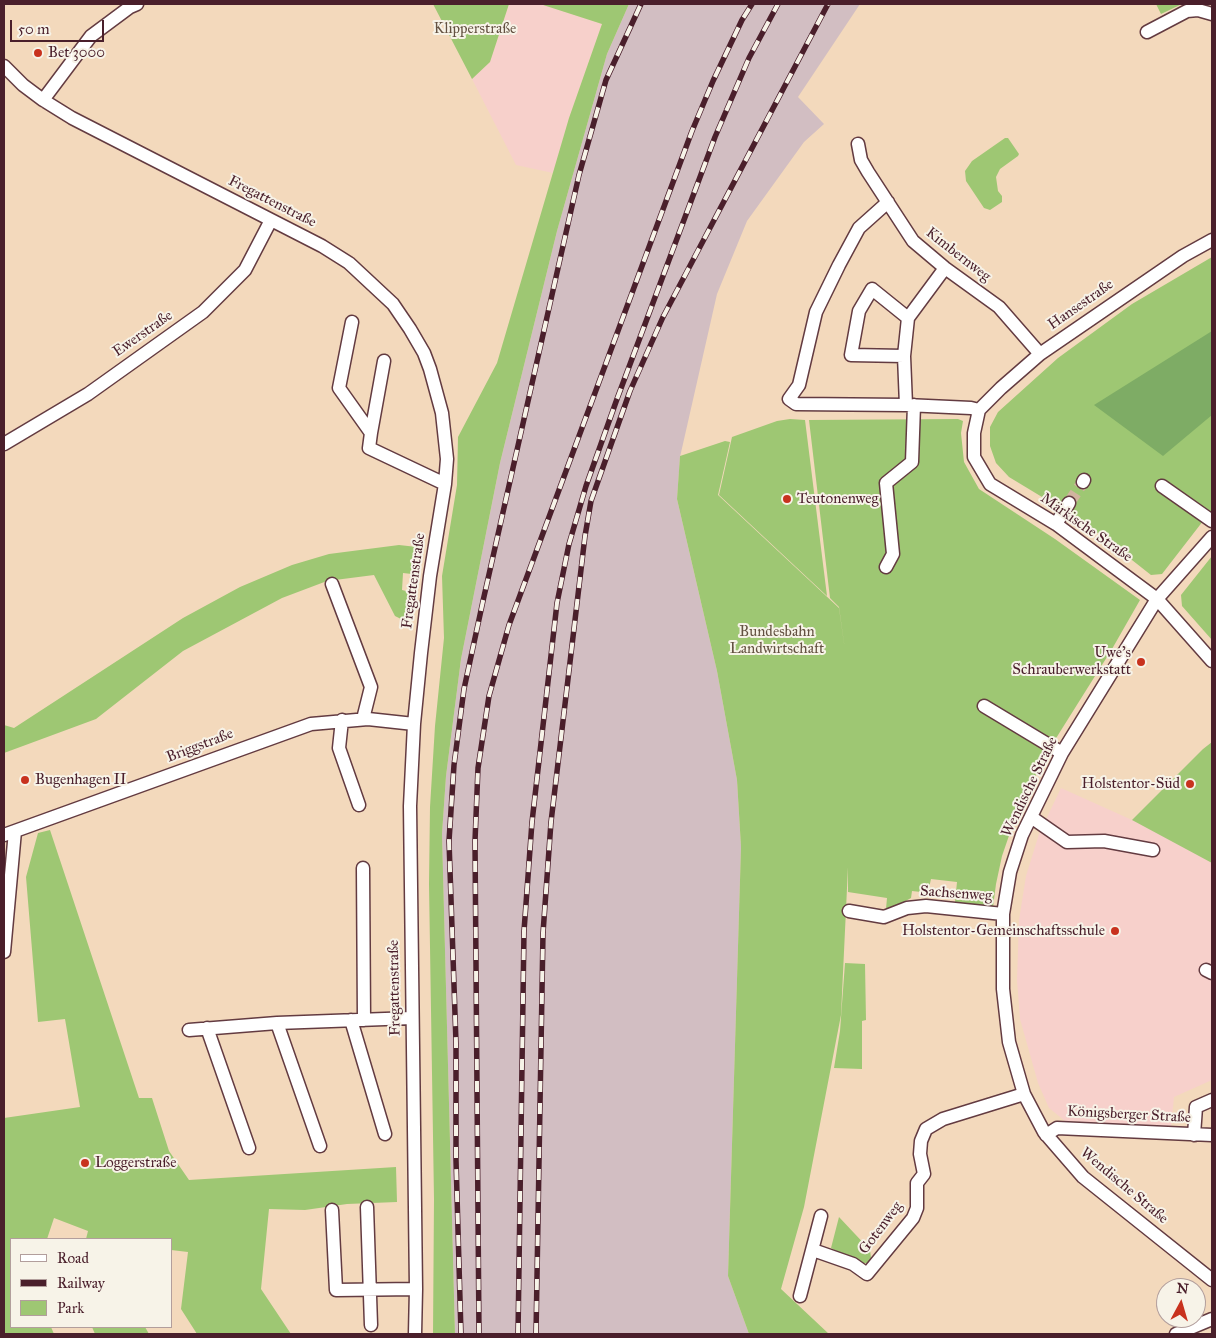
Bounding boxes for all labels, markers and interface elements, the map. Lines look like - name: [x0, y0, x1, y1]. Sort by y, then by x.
- scale bar: [12, 10, 106, 42]
- text: 50 m: [18, 20, 50, 38]
- park label: Klipperstraße: [434, 20, 516, 38]
- place label: Bet 3000: [48, 44, 105, 62]
- marker: Bet 3000: [32, 47, 44, 59]
- street label: Fregattenstraße: [225, 172, 319, 232]
- street label: Kimbernweg: [922, 224, 994, 286]
- street label: Hansestraße: [1045, 276, 1117, 334]
- street label: Ewerstraße: [110, 307, 176, 361]
- place label: Teutonenweg: [797, 490, 879, 508]
- street label: Märkische Straße: [1037, 490, 1135, 566]
- marker: Teutonenweg: [781, 493, 793, 505]
- street label: Fregattenstraße: [398, 532, 430, 630]
- park label: Bundesbahn Landwirtschaft: [730, 623, 824, 658]
- place label: Uwe's Schrauberwerkstatt: [1012, 644, 1131, 679]
- marker: Uwe's Schrauberwerkstatt: [1135, 656, 1147, 668]
- street label: Briggstraße: [164, 725, 236, 767]
- street label: Wendische Straße: [998, 734, 1062, 840]
- place label: Bugenhagen II: [35, 771, 126, 789]
- marker: Bugenhagen II: [19, 774, 31, 786]
- place label: Holstentor-Süd: [1082, 775, 1180, 793]
- marker: Holstentor-Süd: [1184, 778, 1196, 790]
- street label: Sachsenweg: [919, 883, 993, 905]
- place label: Holstentor-Gemeinschaftsschule: [902, 922, 1105, 940]
- marker: Holstentor-Gemeinschaftsschule: [1109, 925, 1121, 937]
- street label: Fregattenstraße: [385, 940, 405, 1036]
- street label: Königsberger Straße: [1067, 1103, 1191, 1127]
- street label: Wendische Straße: [1076, 1144, 1172, 1228]
- place label: Loggerstraße: [95, 1154, 176, 1172]
- marker: Loggerstraße: [79, 1157, 91, 1169]
- street label: Gotenweg: [855, 1198, 907, 1258]
- legend: [10, 1238, 172, 1328]
- text: Road: [57, 1249, 89, 1267]
- text: Railway: [57, 1274, 105, 1292]
- north arrow: [1156, 1278, 1206, 1328]
- text: N: [1176, 1280, 1189, 1298]
- text: Park: [57, 1299, 84, 1317]

